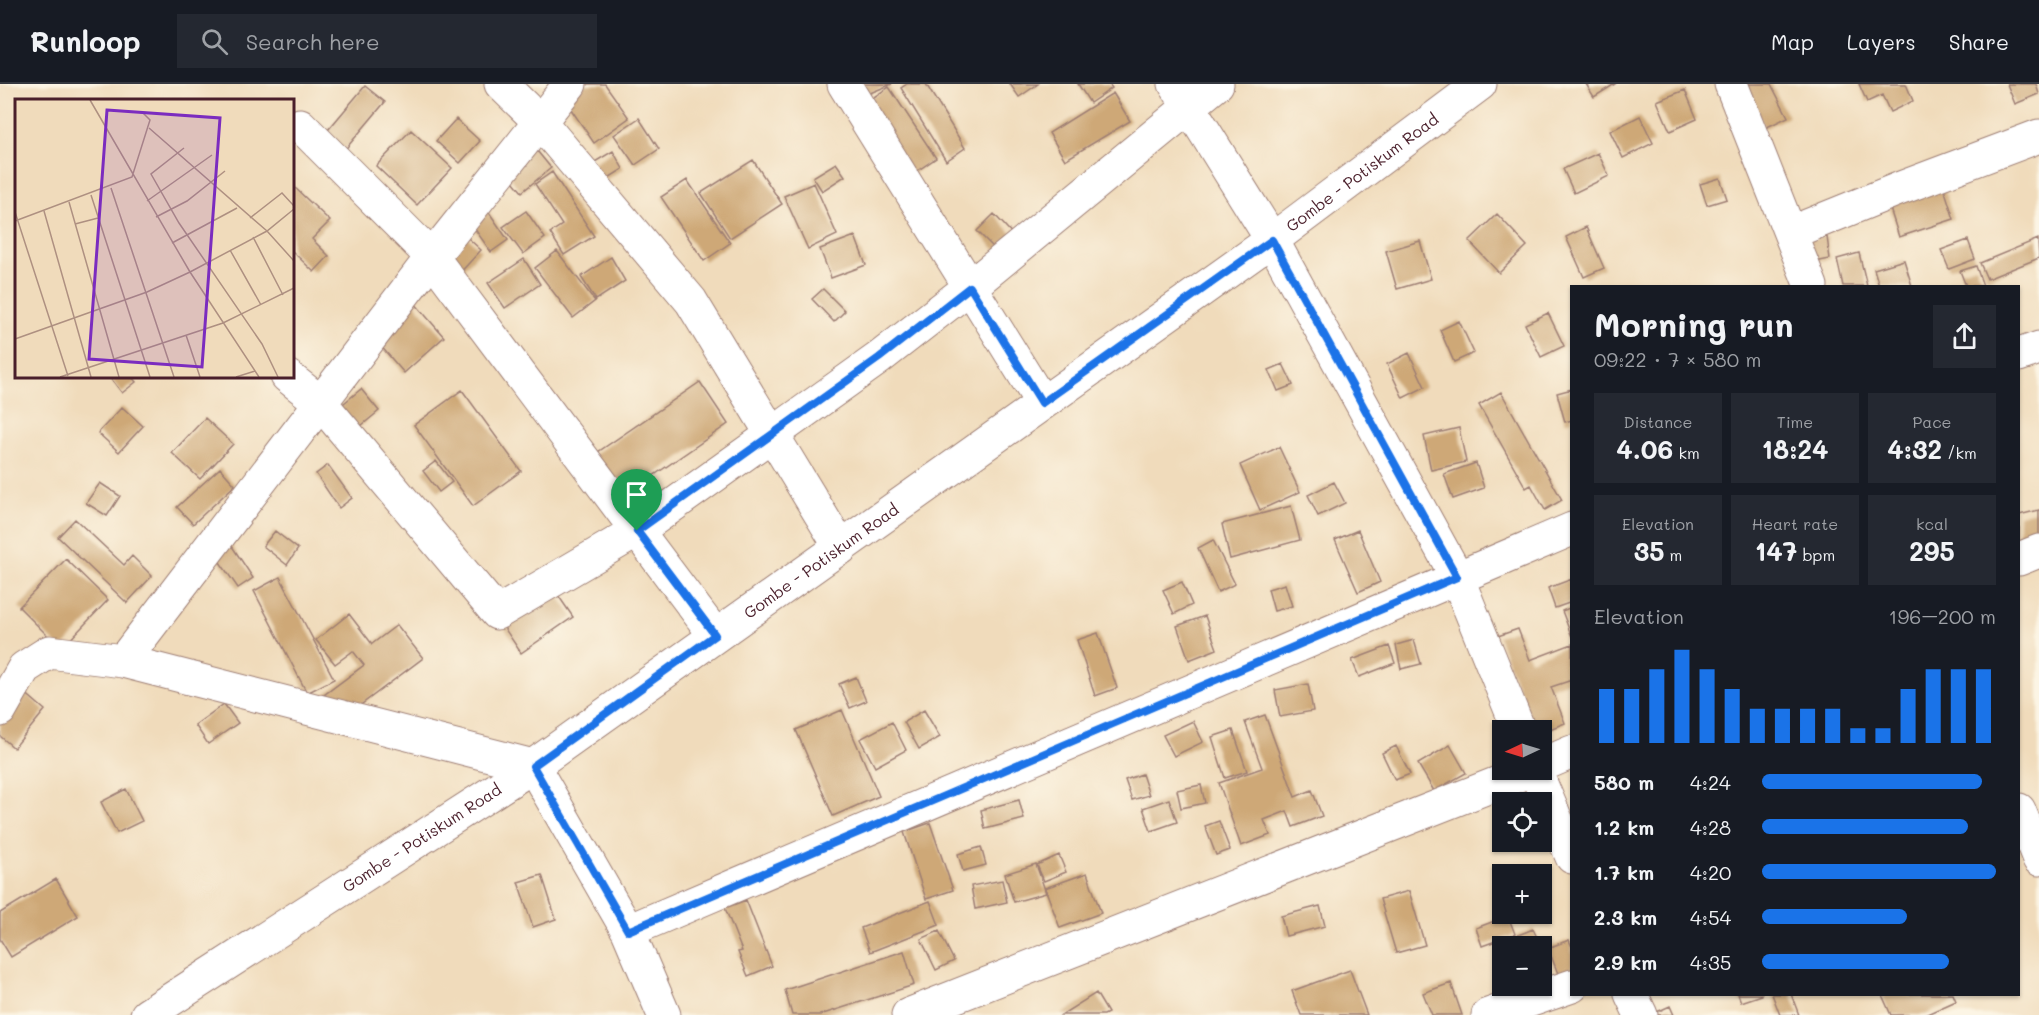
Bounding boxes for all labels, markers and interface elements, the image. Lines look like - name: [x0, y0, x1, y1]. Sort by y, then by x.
- search box: [177, 14, 597, 68]
- text: Runloop: [30, 23, 141, 59]
- icon: search: [198, 25, 231, 58]
- text: Search here: [246, 27, 380, 56]
- text: Map: [1771, 28, 1814, 55]
- text: Layers: [1847, 28, 1916, 55]
- text: Share: [1949, 28, 2009, 55]
- inset map: [15, 99, 294, 378]
- street label: Gombe - Potiskum Road: [1281, 108, 1442, 236]
- text: Morning run: [1594, 302, 1794, 345]
- button: share: [1933, 305, 1996, 368]
- text: 09:22 · 7 × 580 m: [1594, 346, 1761, 372]
- text: Distance: [1624, 411, 1692, 432]
- text: Time: [1777, 411, 1813, 432]
- text: Pace: [1912, 411, 1952, 432]
- text: 4.06: [1616, 432, 1673, 466]
- text: 18:24: [1762, 432, 1828, 466]
- text: 4:32: [1887, 432, 1942, 466]
- text: km: [1673, 442, 1700, 463]
- text: /km: [1942, 442, 1977, 463]
- pin: [611, 469, 662, 531]
- icon: arrive: [620, 478, 653, 511]
- street label: Gombe - Potiskum Road: [739, 498, 902, 623]
- text: Elevation: [1622, 513, 1694, 534]
- text: Heart rate: [1752, 513, 1838, 534]
- text: kcal: [1916, 513, 1948, 534]
- text: 35: [1634, 534, 1664, 568]
- text: 147: [1755, 534, 1797, 568]
- text: 295: [1909, 534, 1955, 568]
- text: m: [1664, 544, 1682, 565]
- text: bpm: [1797, 544, 1835, 565]
- text: Elevation: [1594, 603, 1684, 629]
- text: 196–200 m: [1889, 603, 1996, 629]
- north arrow: [1492, 720, 1552, 780]
- map controls: [1492, 720, 1552, 996]
- text: 580 m: [1594, 769, 1654, 795]
- text: 4:24: [1690, 769, 1731, 795]
- street label: Gombe - Potiskum Road: [338, 778, 505, 896]
- button: locate: [1492, 792, 1552, 852]
- text: 1.2 km: [1594, 814, 1654, 840]
- text: 4:28: [1690, 814, 1731, 840]
- text: 1.7 km: [1594, 859, 1654, 885]
- text: 4:20: [1690, 859, 1731, 885]
- button: +: [1492, 864, 1552, 924]
- text: 2.3 km: [1594, 904, 1657, 930]
- text: 4:54: [1690, 904, 1731, 930]
- button: −: [1492, 936, 1552, 996]
- text: 2.9 km: [1594, 949, 1657, 975]
- text: 4:35: [1690, 949, 1731, 975]

